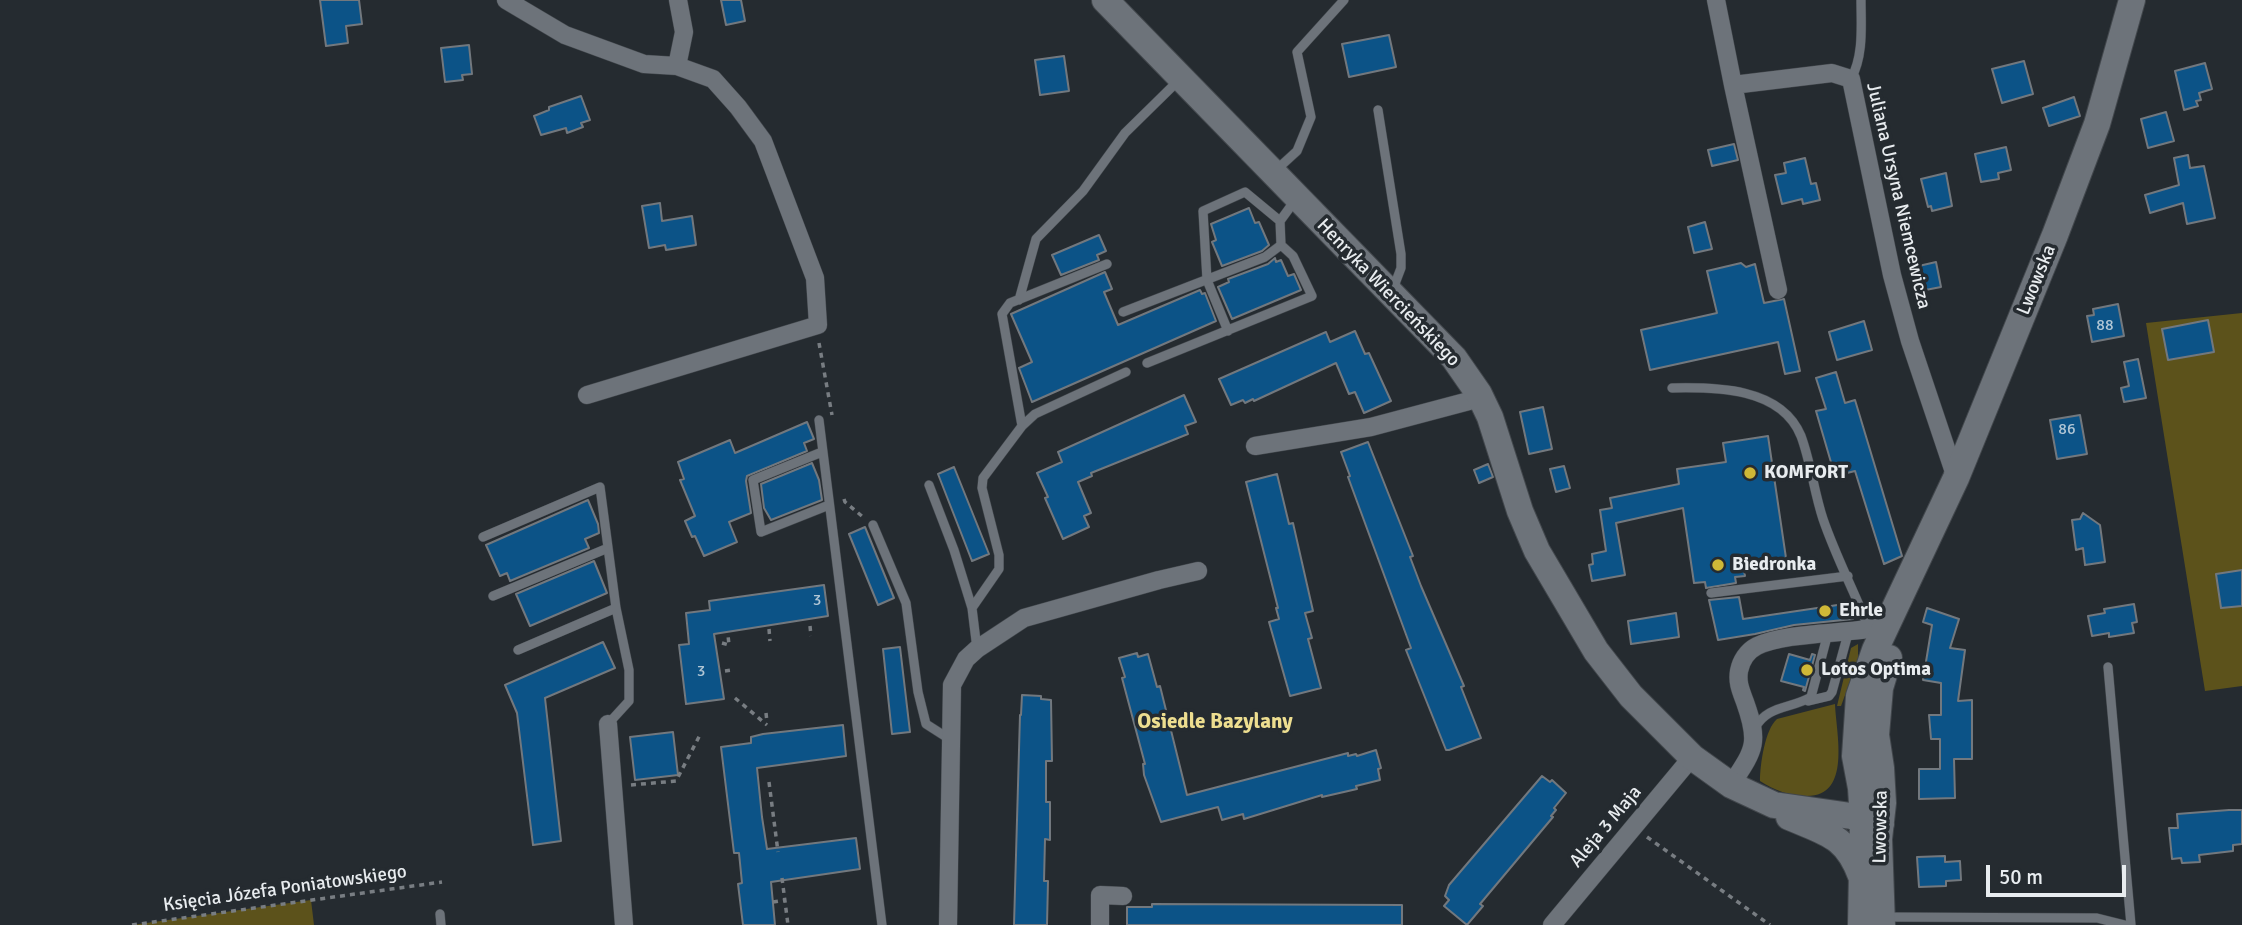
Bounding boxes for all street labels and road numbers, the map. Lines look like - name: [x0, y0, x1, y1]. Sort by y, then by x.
- street label: Juliana Ursyna Niemcewicza: [1861, 81, 1935, 311]
- street label: Henryka Wiercieńskiego: [1312, 214, 1464, 372]
- street label: Lwowska: [2013, 242, 2061, 318]
- street label: Aleja 3 Maja: [1565, 781, 1647, 873]
- street label: Lwowska: [1869, 790, 1893, 864]
- street label: Księcia Józefa Poniatowskiego: [162, 861, 408, 917]

